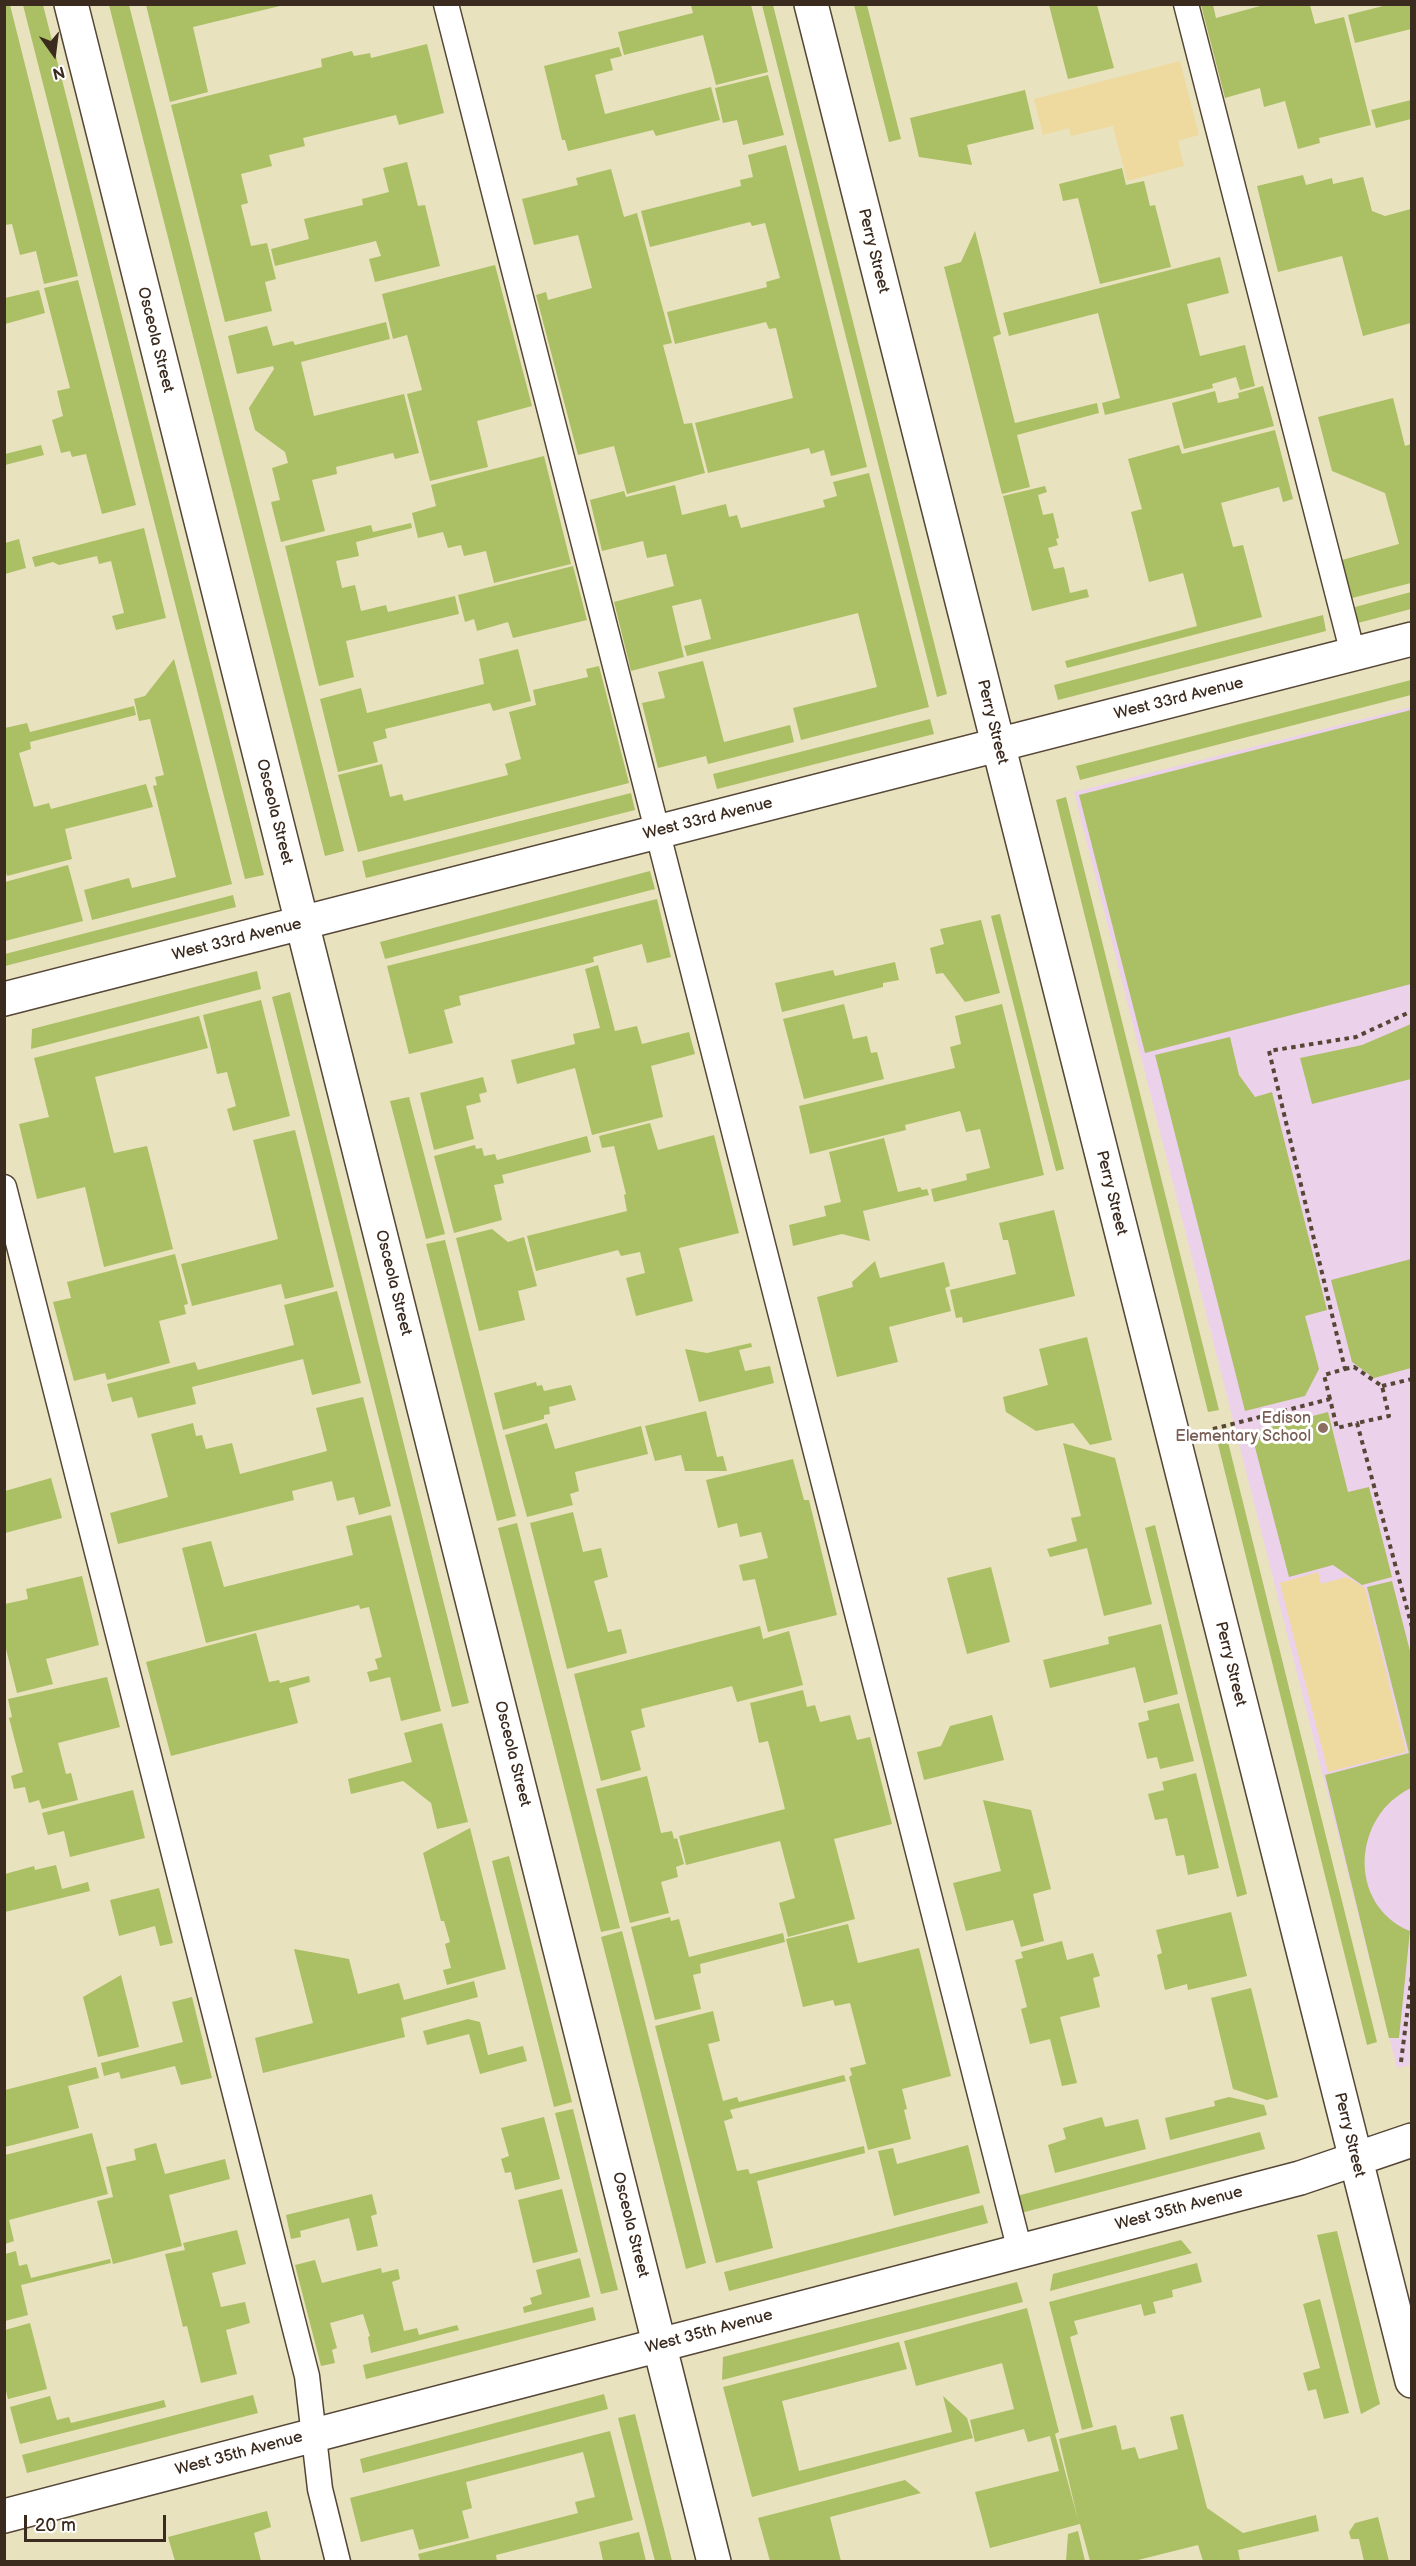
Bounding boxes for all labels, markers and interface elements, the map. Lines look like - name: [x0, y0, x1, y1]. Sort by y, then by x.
- north arrow: [24, 24, 84, 84]
- text: N: [50, 61, 67, 83]
- street label: Perry Street: [853, 207, 893, 295]
- street label: Osceola Street: [133, 285, 177, 395]
- street label: West 33rd Avenue: [1112, 674, 1246, 724]
- street label: Perry Street: [972, 678, 1012, 766]
- street label: Osceola Street: [252, 757, 296, 867]
- street label: West 33rd Avenue: [641, 794, 775, 844]
- street label: West 33rd Avenue: [170, 915, 304, 965]
- street label: Perry Street: [1091, 1149, 1131, 1237]
- street label: Osceola Street: [371, 1228, 415, 1338]
- place label: Edison Elementary School: [1175, 1409, 1311, 1447]
- marker: Edison Elementary School: [1316, 1421, 1330, 1435]
- street label: Perry Street: [1210, 1620, 1250, 1708]
- street label: Osceola Street: [490, 1699, 534, 1809]
- street label: Perry Street: [1329, 2091, 1369, 2179]
- street label: Osceola Street: [608, 2170, 652, 2280]
- street label: West 35th Avenue: [1113, 2183, 1245, 2235]
- street label: West 35th Avenue: [643, 2306, 775, 2358]
- street label: West 35th Avenue: [173, 2428, 305, 2480]
- scale bar: [27, 2503, 170, 2541]
- text: 20 m: [35, 2515, 76, 2536]

